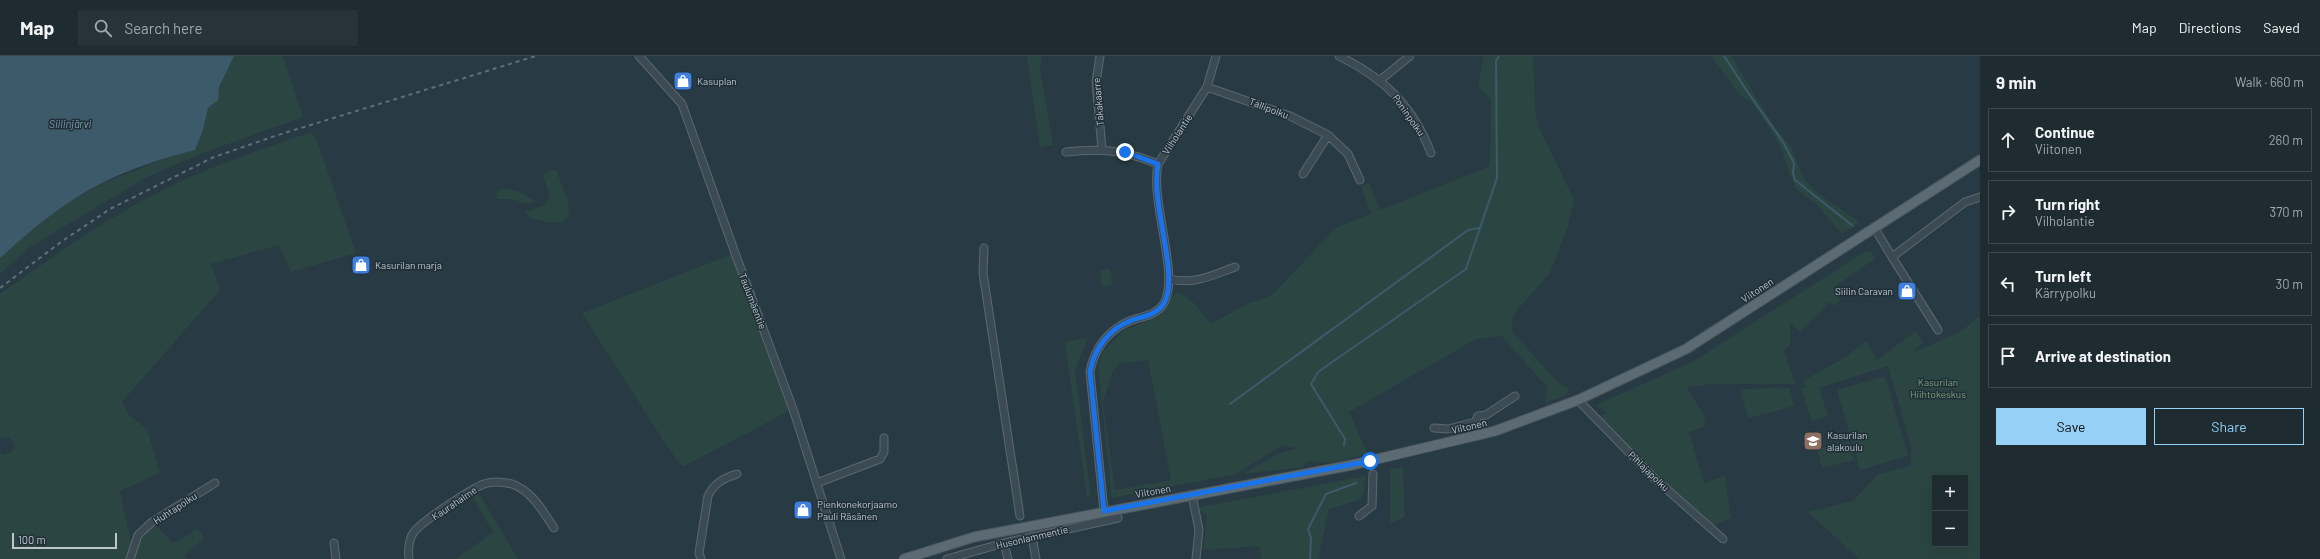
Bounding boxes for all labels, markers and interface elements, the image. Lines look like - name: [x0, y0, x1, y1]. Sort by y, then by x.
- search box: [78, 10, 358, 46]
- text: Map: [20, 16, 54, 39]
- icon: search: [92, 17, 114, 39]
- text: Search here: [124, 19, 202, 37]
- text: Map: [2132, 19, 2157, 36]
- text: Directions: [2179, 19, 2241, 36]
- text: Saved: [2263, 19, 2300, 36]
- shop icon: Kasuplan: [672, 70, 694, 92]
- text: 9 min: [1996, 72, 2036, 92]
- text: Walk · 660 m: [2235, 74, 2304, 90]
- place label: Kasuplan: [697, 75, 737, 87]
- street label: Takakaarre: [1090, 77, 1106, 127]
- street label: Poninpolku: [1390, 92, 1428, 138]
- street label: Tallipolku: [1248, 95, 1290, 121]
- street label: Vilholantie: [1159, 112, 1195, 156]
- water label: Siilinjärvi: [49, 117, 92, 130]
- text: Continue: [2035, 123, 2095, 141]
- icon: ahead: [1997, 129, 2019, 151]
- text: 260 m: [2269, 132, 2303, 148]
- text: Viitonen: [2035, 141, 2082, 157]
- route end: [1116, 143, 1134, 161]
- text: Turn right: [2035, 195, 2100, 213]
- icon: right: [1997, 201, 2019, 223]
- text: 370 m: [2269, 204, 2303, 220]
- text: Vilholantie: [2035, 213, 2095, 229]
- shop icon: Kasurilan marja: [350, 254, 372, 276]
- place label: Kasurilan marja: [375, 259, 442, 271]
- text: Turn left: [2035, 267, 2091, 285]
- street label: Taulumäentie: [737, 271, 769, 331]
- icon: left: [1997, 273, 2019, 295]
- street label: Viitonen: [1739, 275, 1775, 305]
- text: 30 m: [2276, 276, 2303, 292]
- shop icon: Siilin Caravan: [1896, 280, 1918, 302]
- place label: Siilin Caravan: [1835, 285, 1893, 297]
- text: Kärrypolku: [2035, 285, 2096, 301]
- icon: arrive: [1997, 345, 2019, 367]
- text: Arrive at destination: [2035, 347, 2171, 365]
- park label: Kasurilan Hiihtokeskus: [1910, 376, 1966, 400]
- button: Save: [1996, 408, 2146, 445]
- button: Share: [2154, 408, 2304, 445]
- street label: Viitonen: [1450, 416, 1488, 436]
- place label: Kasurilan alakoulu: [1827, 429, 1867, 453]
- school or university icon: Kasurilan alakoulu: [1802, 430, 1824, 452]
- street label: Pihlajapolku: [1626, 448, 1672, 494]
- route start: [1361, 452, 1379, 470]
- map controls: [1932, 475, 1968, 547]
- button: +: [1932, 475, 1968, 511]
- street label: Viitonen: [1134, 482, 1172, 500]
- street label: Kaurahalme: [429, 484, 479, 522]
- street label: Huhtapolku: [151, 489, 199, 527]
- place label: Pienkonekorjaamo Pauli Räsänen: [817, 498, 897, 522]
- shop icon: Pienkonekorjaamo Pauli Räsänen: [792, 499, 814, 521]
- button: −: [1932, 511, 1968, 547]
- street label: Husonlammentie: [995, 523, 1069, 551]
- scale bar: [12, 531, 117, 550]
- text: 100 m: [18, 533, 46, 546]

